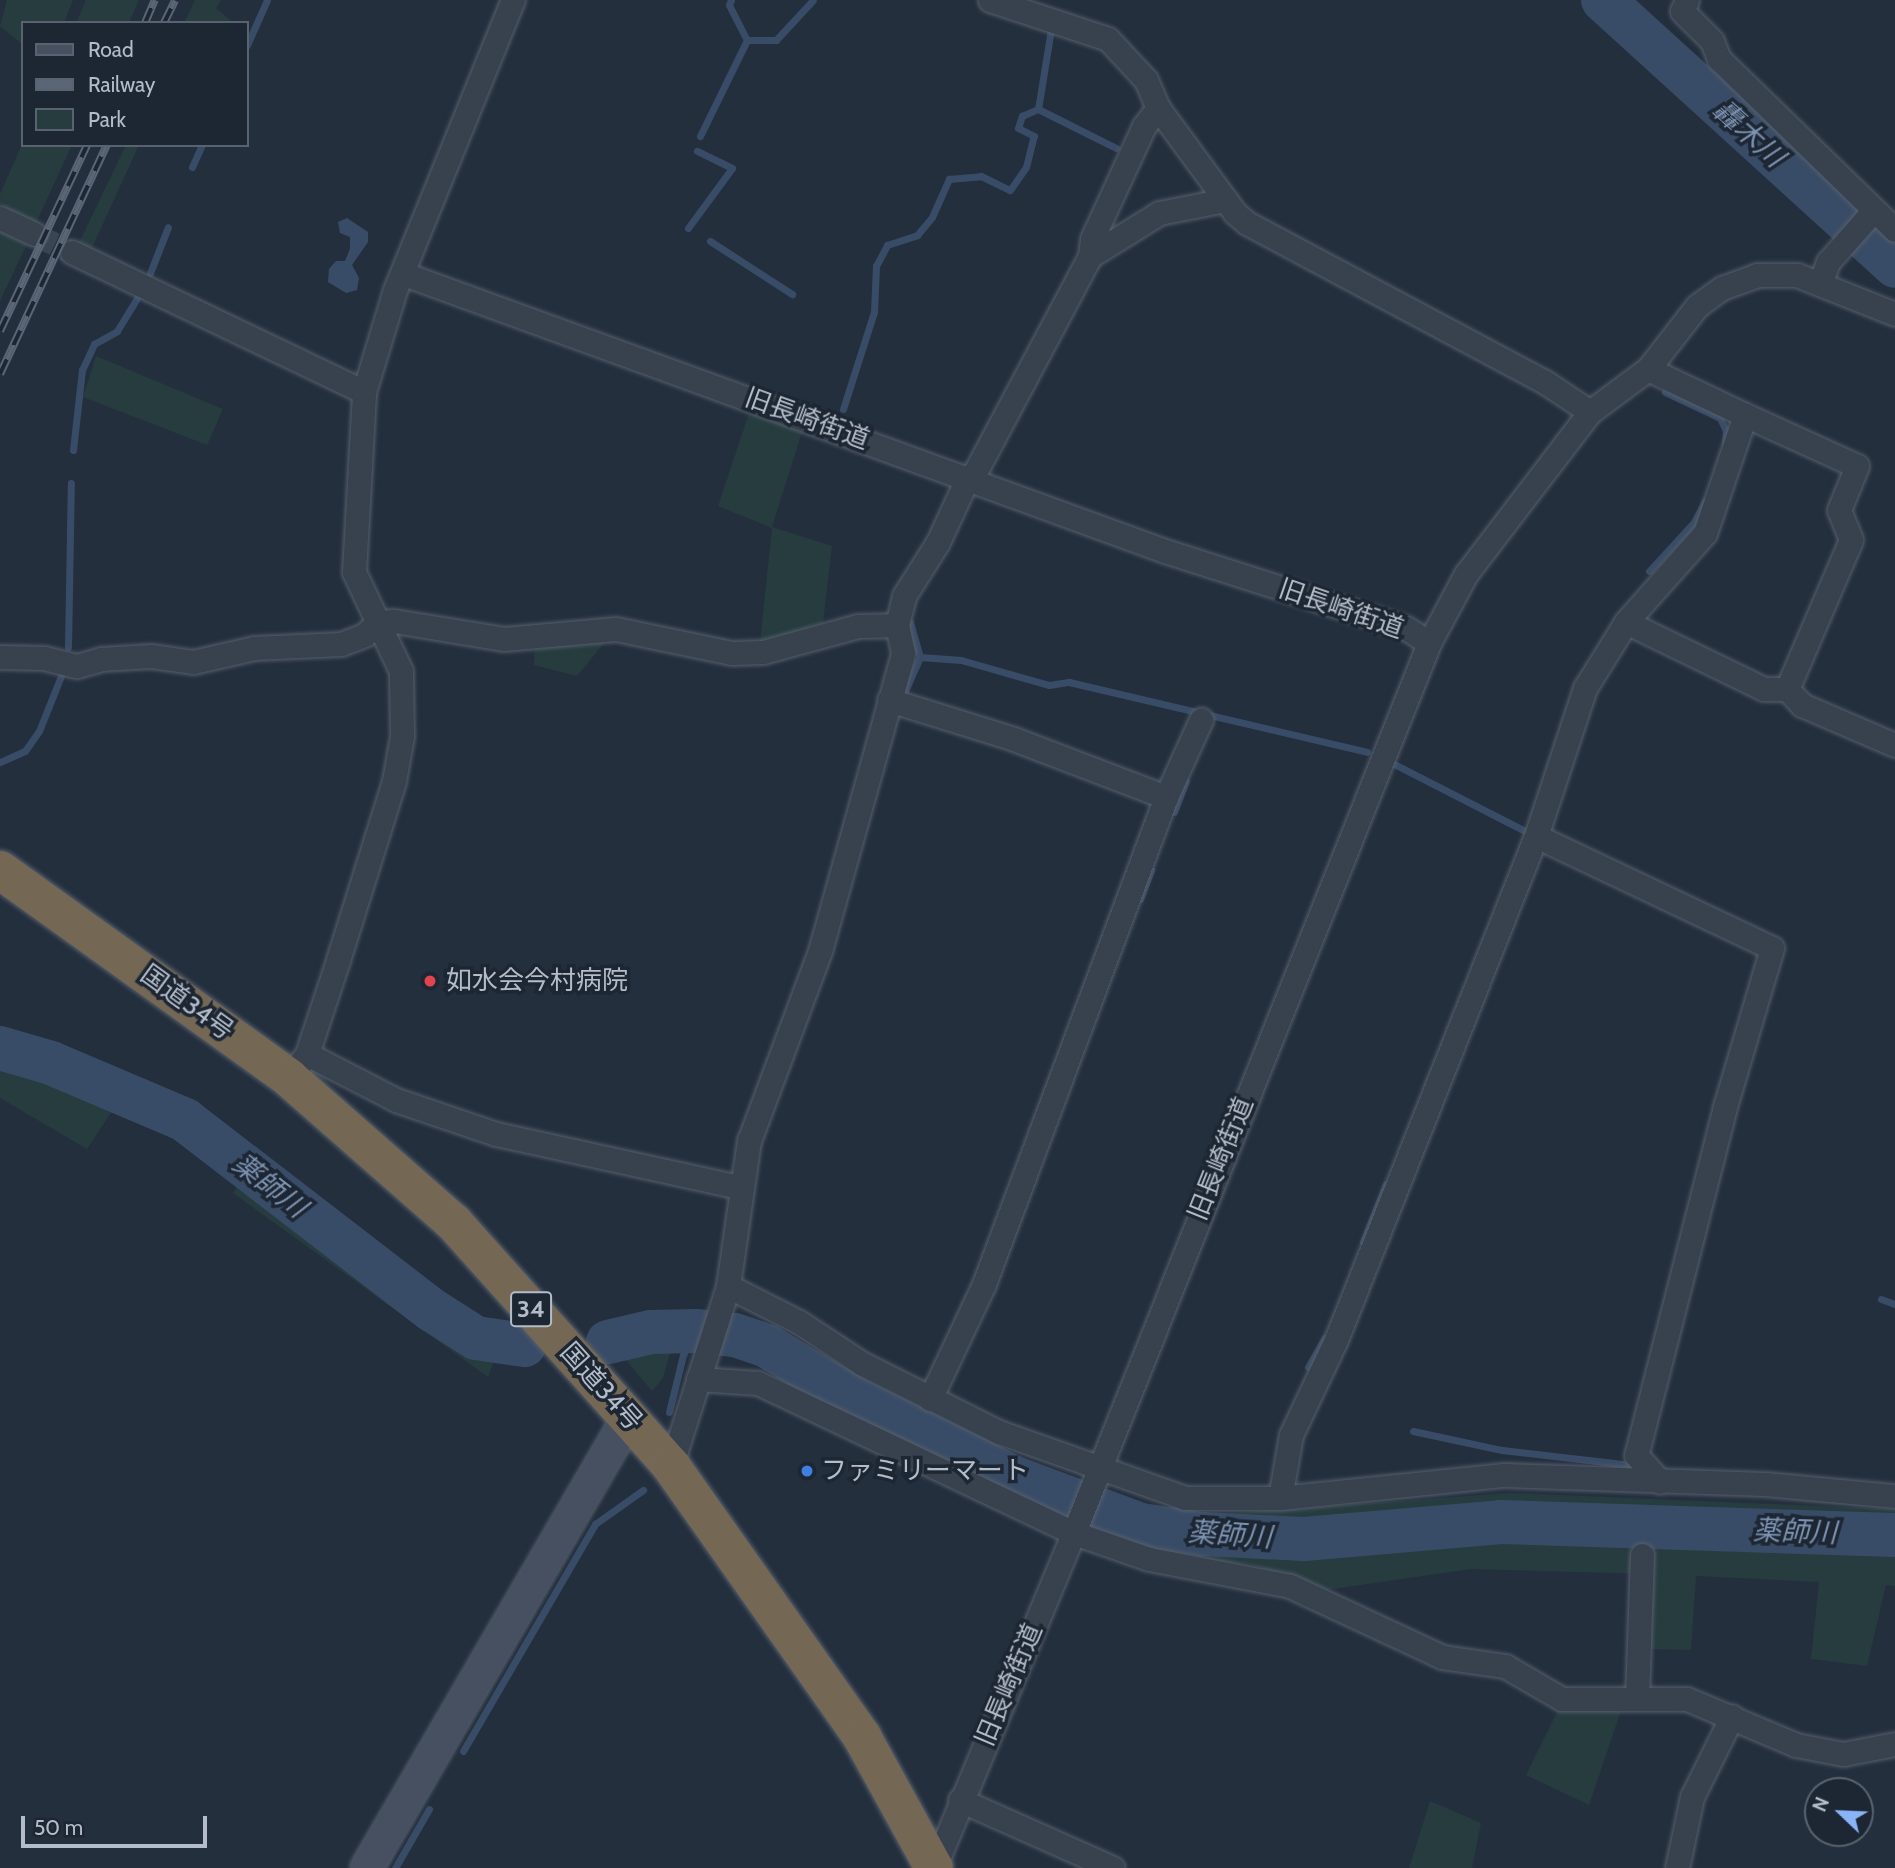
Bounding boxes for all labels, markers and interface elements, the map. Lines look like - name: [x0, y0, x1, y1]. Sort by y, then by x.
- legend: [21, 21, 248, 147]
- text: Road: [88, 37, 134, 62]
- text: Railway: [88, 72, 155, 97]
- water label: 轟木川: [1707, 92, 1791, 174]
- text: Park: [88, 107, 126, 132]
- street label: 旧長崎街道: [741, 382, 873, 456]
- street label: 旧長崎街道: [1274, 573, 1408, 645]
- street label: 国道34号: [135, 959, 239, 1047]
- place label: 如水会今村病院: [446, 965, 628, 997]
- marker: 如水会今村病院: [420, 971, 440, 991]
- street label: 旧長崎街道: [1182, 1093, 1260, 1225]
- water label: 薬師川: [227, 1146, 313, 1224]
- road number: 34: [510, 1288, 552, 1330]
- street label: 国道34号: [554, 1337, 648, 1437]
- place label: ファミリーマート: [821, 1455, 1029, 1487]
- marker: ファミリーマート: [799, 1463, 815, 1479]
- water label: 薬師川: [1752, 1513, 1838, 1549]
- water label: 薬師川: [1187, 1514, 1273, 1554]
- street label: 旧長崎街道: [969, 1619, 1049, 1751]
- north arrow: [1804, 1777, 1874, 1847]
- text: N: [1808, 1794, 1834, 1815]
- scale bar: [24, 1801, 210, 1845]
- text: 50 m: [34, 1815, 83, 1840]

